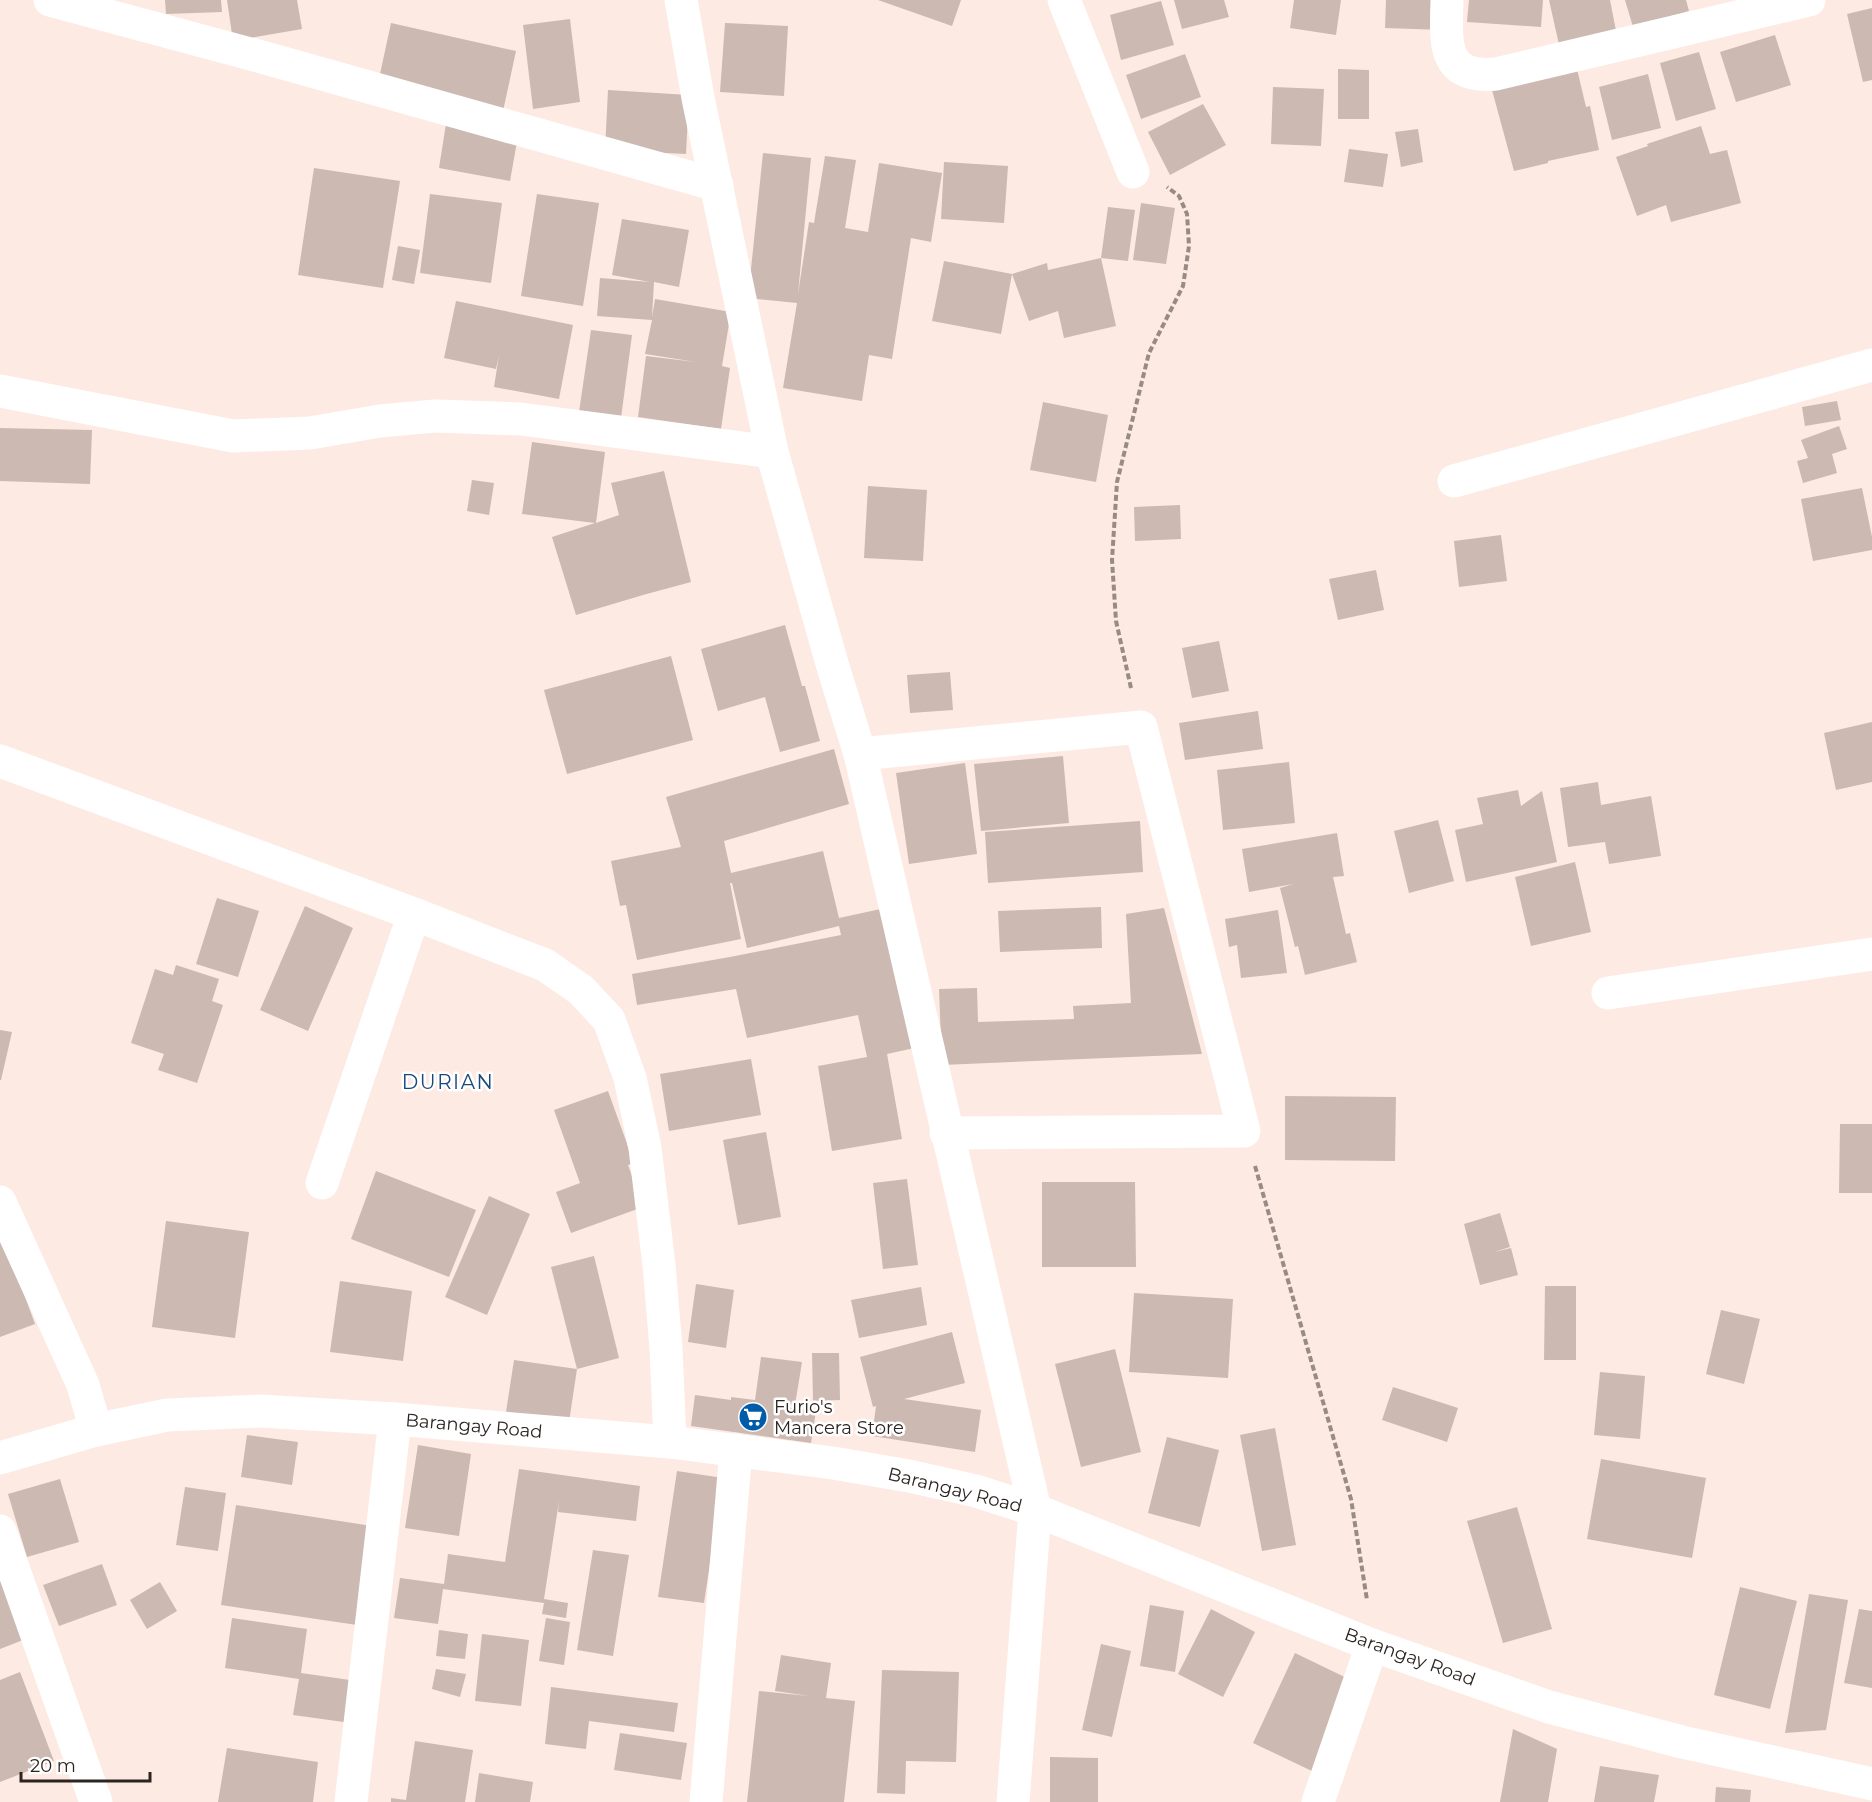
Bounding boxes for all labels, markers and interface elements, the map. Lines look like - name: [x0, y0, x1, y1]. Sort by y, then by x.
- district label: DURIAN: [402, 1070, 494, 1094]
- place label: Furio's Mancera Store: [774, 1396, 904, 1439]
- supermarket icon: Furio's Mancera Store: [737, 1401, 769, 1433]
- street label: Barangay Road: [404, 1409, 544, 1443]
- street label: Barangay Road: [886, 1463, 1024, 1517]
- street label: Barangay Road: [1342, 1623, 1478, 1691]
- scale bar: [21, 1745, 150, 1783]
- text: 20 m: [30, 1755, 76, 1777]

